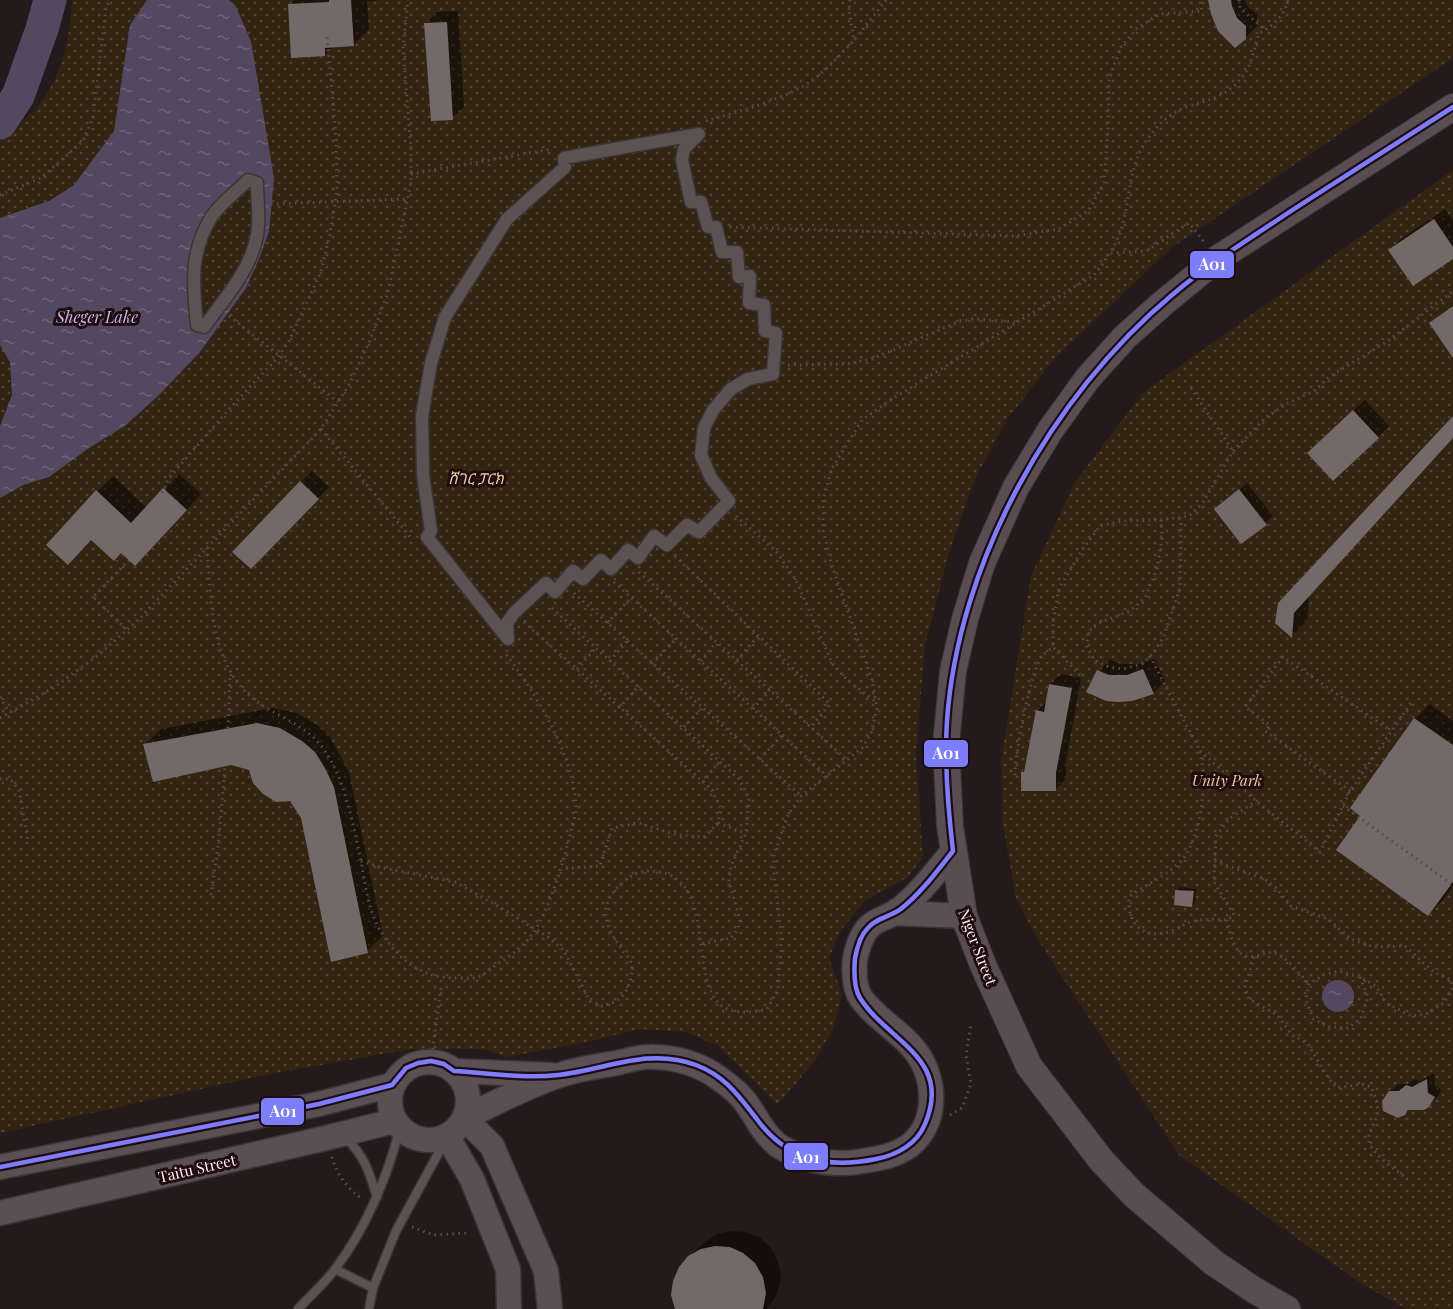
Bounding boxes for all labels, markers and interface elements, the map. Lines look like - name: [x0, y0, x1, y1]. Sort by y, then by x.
- line badge: A01: [1189, 250, 1235, 279]
- text: A01: [1197, 253, 1226, 274]
- water label: Sheger Lake: [55, 306, 138, 327]
- park label: ሸገር ፓርክ: [448, 468, 505, 488]
- line badge: A01: [923, 739, 969, 768]
- text: A01: [931, 742, 960, 763]
- park label: Unity Park: [1192, 770, 1262, 790]
- street label: Niger Street: [954, 906, 1002, 989]
- line badge: A01: [260, 1097, 305, 1126]
- text: A01: [268, 1100, 297, 1121]
- line badge: A01: [783, 1142, 829, 1171]
- text: A01: [791, 1146, 820, 1167]
- street label: Taitu Street: [156, 1149, 238, 1187]

